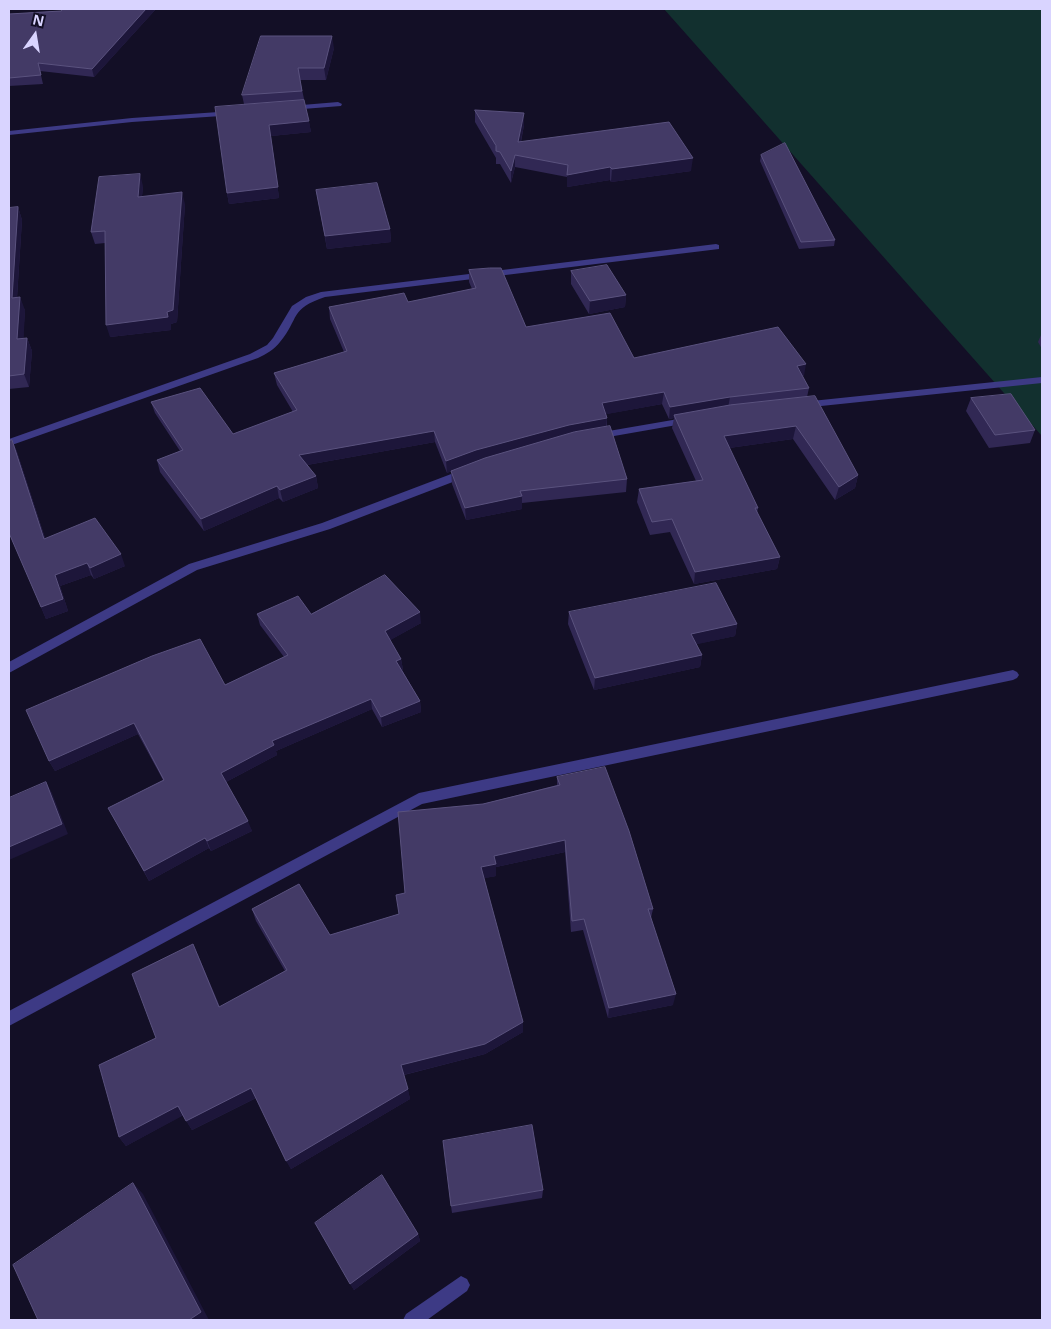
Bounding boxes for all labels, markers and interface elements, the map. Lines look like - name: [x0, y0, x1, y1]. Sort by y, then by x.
- text: N: [31, 9, 46, 30]
- north arrow: [10, 10, 60, 60]

